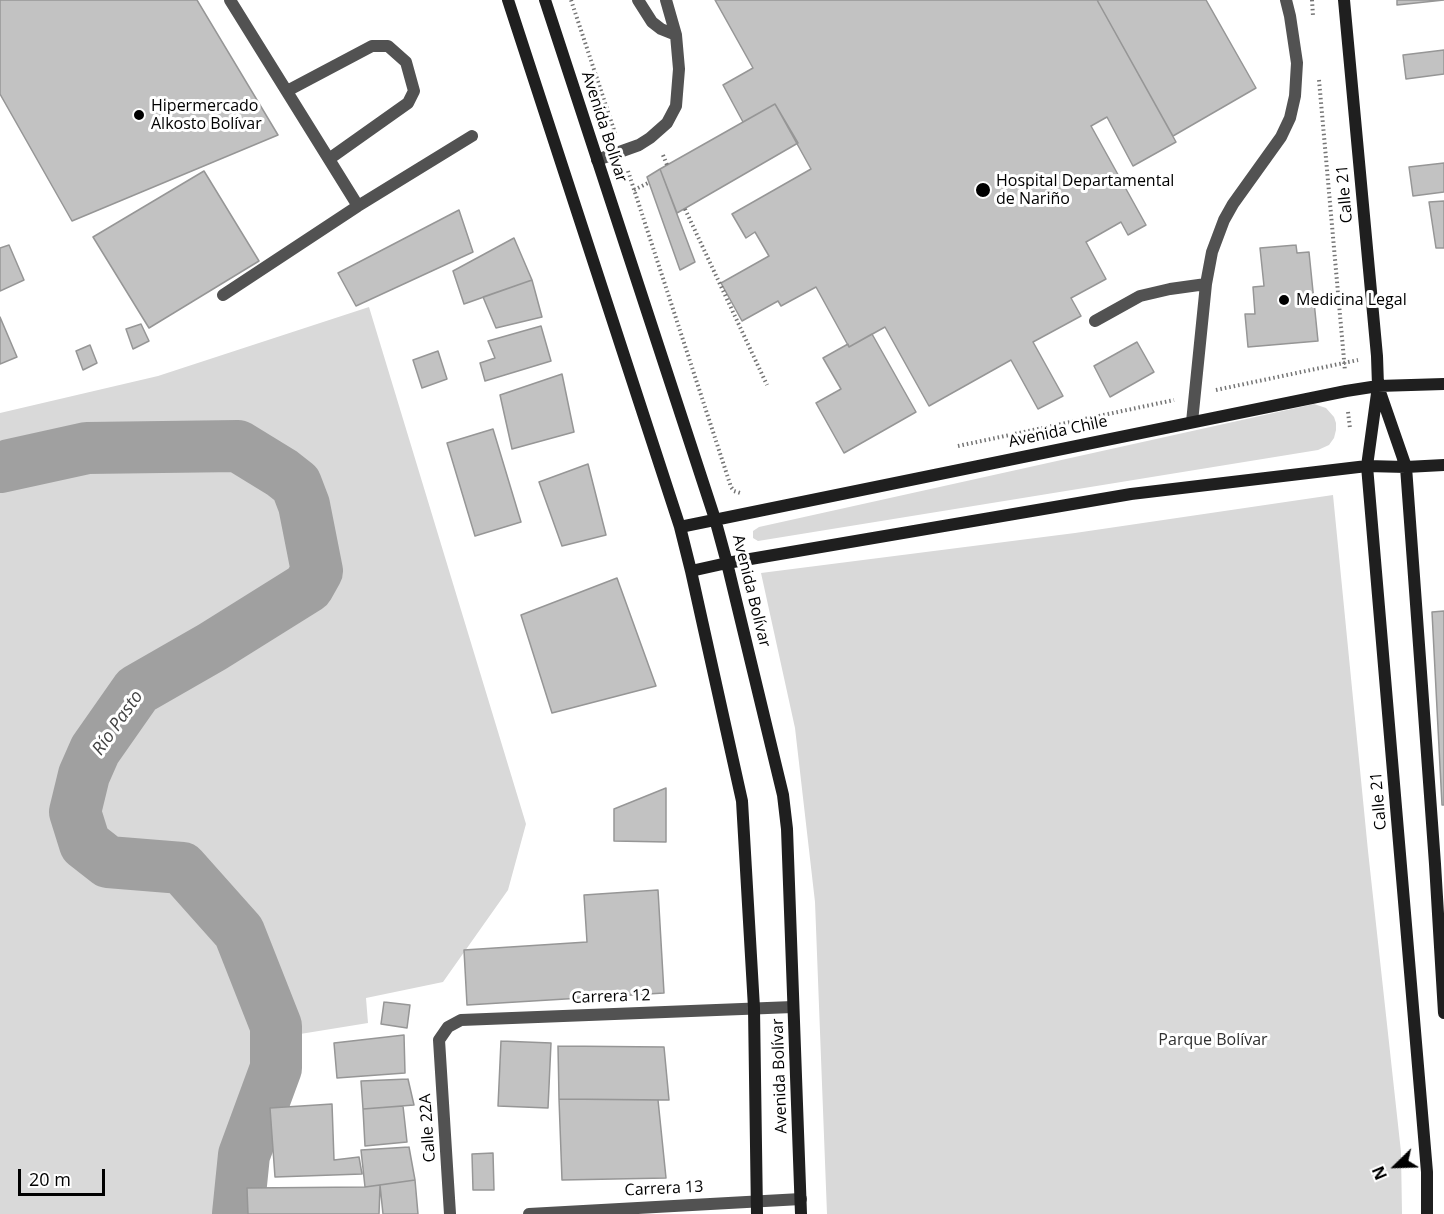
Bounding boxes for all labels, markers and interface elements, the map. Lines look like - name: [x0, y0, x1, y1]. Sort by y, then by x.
- street label: Avenida Bolívar: [577, 69, 631, 185]
- place label: Hipermercado Alkosto Bolívar: [151, 96, 262, 134]
- marker: Hipermercado Alkosto Bolívar: [132, 108, 146, 122]
- street label: Calle 21: [1333, 164, 1357, 224]
- place label: Hospital Departamental de Nariño: [996, 171, 1174, 209]
- marker: Hospital Departamental de Nariño: [974, 181, 992, 199]
- place label: Medicina Legal: [1296, 290, 1407, 310]
- marker: Medicina Legal: [1277, 293, 1291, 307]
- street label: Avenida Chile: [1007, 412, 1109, 452]
- street label: Avenida Bolívar: [728, 533, 774, 649]
- water label: Río Pasto: [88, 687, 148, 759]
- street label: Calle 21: [1367, 771, 1391, 831]
- street label: Carrera 12: [571, 986, 651, 1008]
- street label: Avenida Bolívar: [768, 1018, 792, 1134]
- park label: Parque Bolívar: [1158, 1030, 1268, 1050]
- street label: Calle 22A: [416, 1093, 440, 1163]
- north arrow: [1366, 1136, 1426, 1196]
- scale bar: [21, 1157, 108, 1195]
- text: N: [1367, 1163, 1392, 1183]
- text: 20 m: [29, 1167, 71, 1191]
- street label: Carrera 13: [624, 1177, 704, 1201]

